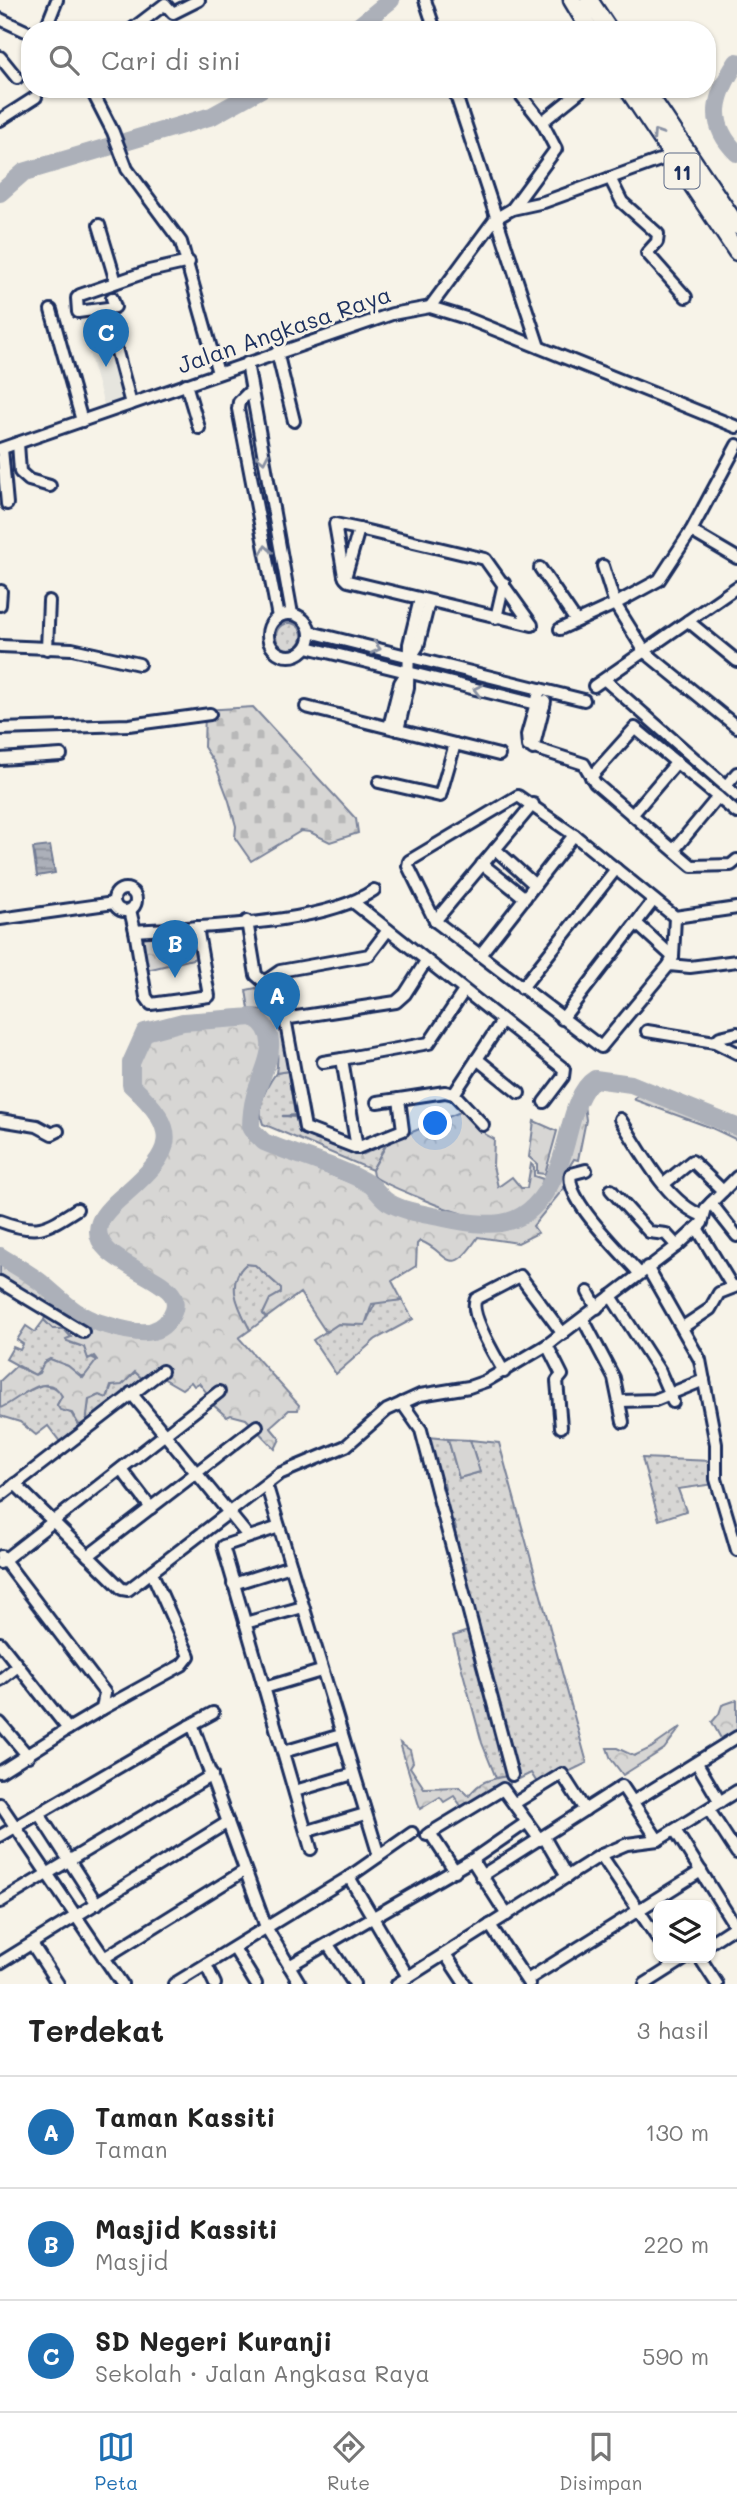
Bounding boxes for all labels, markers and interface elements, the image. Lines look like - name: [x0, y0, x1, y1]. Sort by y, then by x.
- search box: [21, 21, 716, 98]
- icon: search: [45, 41, 83, 79]
- text: Cari di sini: [101, 43, 241, 77]
- one-way arrow: [653, 129, 666, 142]
- road number: 11: [664, 154, 700, 188]
- street label: Jalan Angkasa Raya: [173, 278, 395, 380]
- pin: C: [83, 309, 129, 367]
- one-way arrow: [254, 452, 269, 464]
- one-way arrow: [259, 544, 274, 556]
- one-way arrow: [370, 640, 382, 654]
- one-way arrow: [472, 684, 484, 698]
- pin: B: [152, 920, 198, 978]
- pin: A: [254, 972, 300, 1030]
- your location: [418, 1106, 452, 1140]
- map controls: [653, 1900, 716, 1963]
- button: layers: [653, 1900, 716, 1963]
- text: Terdekat: [28, 2010, 164, 2050]
- text: 3 hasil: [637, 2015, 709, 2045]
- text: Taman Kassiti: [95, 2100, 276, 2134]
- text: A: [43, 2117, 59, 2147]
- text: 130 m: [645, 2117, 709, 2147]
- text: Taman: [95, 2134, 168, 2164]
- text: Masjid Kassiti: [95, 2212, 278, 2246]
- text: B: [43, 2229, 59, 2259]
- text: 220 m: [643, 2229, 709, 2259]
- text: Masjid: [95, 2246, 168, 2276]
- text: SD Negeri Kuranji: [95, 2324, 332, 2358]
- text: C: [42, 2341, 60, 2371]
- text: 590 m: [642, 2341, 709, 2371]
- text: Sekolah · Jalan Angkasa Raya: [95, 2358, 430, 2388]
- tab: Peta: [95, 2428, 138, 2495]
- tab: Rute: [327, 2428, 370, 2495]
- tab: Disimpan: [559, 2428, 642, 2495]

